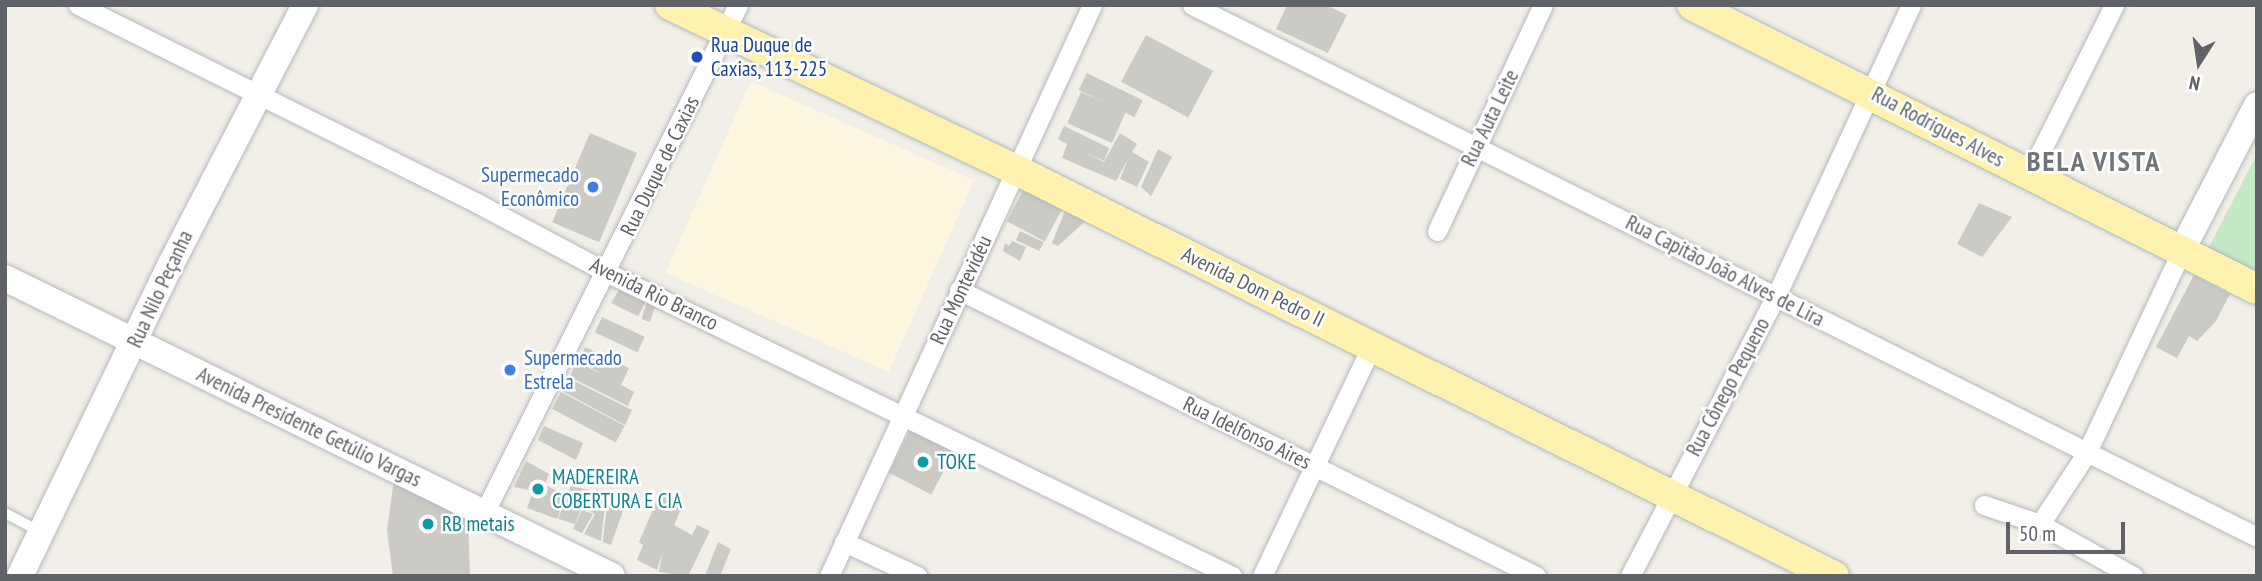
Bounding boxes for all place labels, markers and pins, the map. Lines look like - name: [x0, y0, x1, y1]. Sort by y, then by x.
- place label: Rua Duque de Caxias, 113-225: [711, 32, 829, 82]
- marker: Rua Duque de Caxias, 113-225: [689, 49, 705, 65]
- place label: Supermecado Econômico: [481, 162, 579, 212]
- marker: Supermecado Econômico: [585, 179, 601, 195]
- place label: Supermecado Estrela: [524, 345, 622, 395]
- marker: Supermecado Estrela: [502, 362, 518, 378]
- place label: TOKE: [937, 449, 977, 475]
- marker: TOKE: [915, 454, 931, 470]
- place label: MADEREIRA COBERTURA E CIA: [552, 464, 683, 514]
- marker: MADEREIRA COBERTURA E CIA: [530, 481, 546, 497]
- place label: RB metais: [442, 511, 515, 537]
- marker: RB metais: [420, 516, 436, 532]

